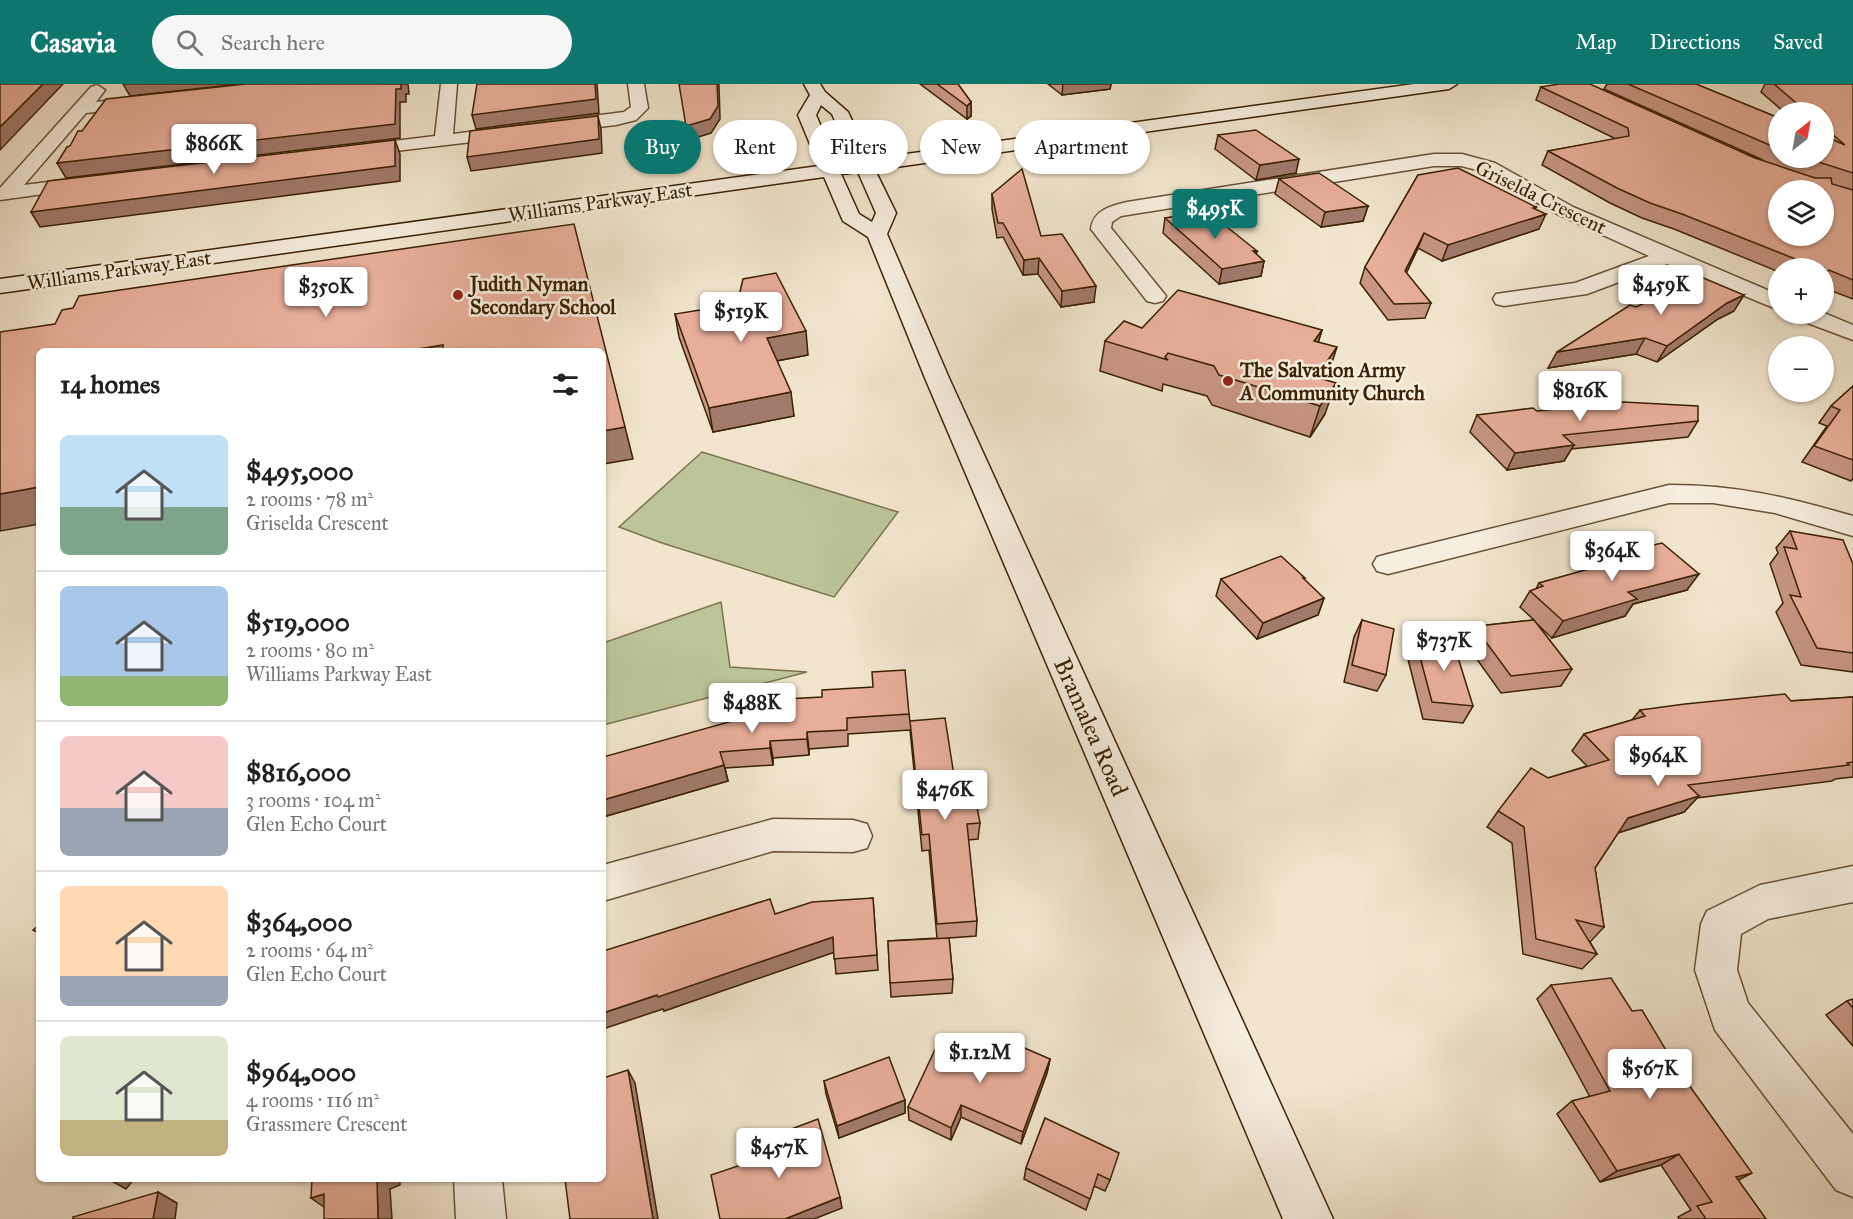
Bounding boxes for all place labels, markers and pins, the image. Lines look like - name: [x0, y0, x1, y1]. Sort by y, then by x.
- pin: $866K: [172, 124, 256, 175]
- pin: $495K: [1173, 189, 1257, 240]
- pin: $459K: [1619, 265, 1703, 316]
- pin: $350K: [284, 267, 368, 318]
- place label: Judith Nyman Secondary School: [467, 272, 616, 320]
- marker: Judith Nyman Secondary School: [451, 288, 465, 302]
- pin: $519K: [699, 292, 783, 343]
- place label: The Salvation Army A Community Church: [1238, 358, 1426, 406]
- pin: $816K: [1538, 371, 1622, 422]
- marker: The Salvation Army A Community Church: [1221, 374, 1235, 388]
- pin: $364K: [1570, 531, 1654, 582]
- pin: $737K: [1402, 621, 1486, 672]
- pin: $488K: [710, 683, 794, 734]
- pin: $964K: [1616, 736, 1700, 787]
- pin: $476K: [903, 770, 987, 821]
- pin: $1.12M: [931, 1033, 1029, 1084]
- pin: $567K: [1608, 1049, 1692, 1100]
- pin: $457K: [737, 1128, 821, 1179]

